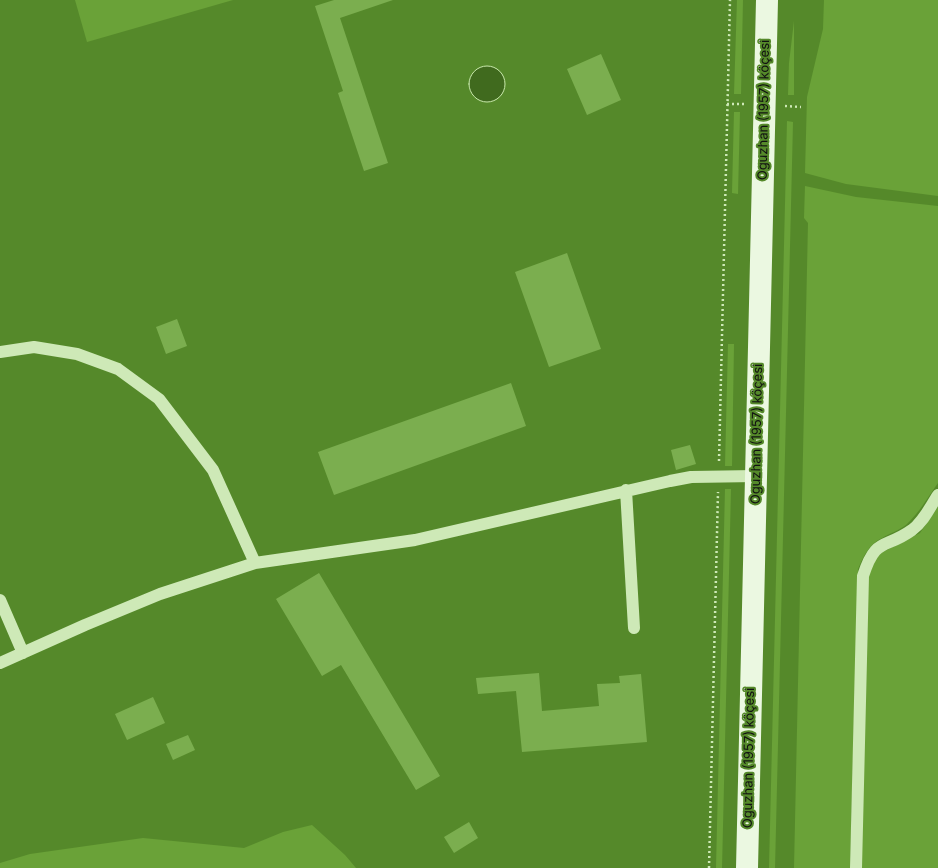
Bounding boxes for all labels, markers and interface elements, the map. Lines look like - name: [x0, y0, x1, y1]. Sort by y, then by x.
- street label: Oguzhan (1957) köçesi: [755, 40, 773, 180]
- street label: Oguzhan (1957) köçesi: [748, 364, 766, 504]
- street label: Oguzhan (1957) köçesi: [740, 688, 758, 828]

